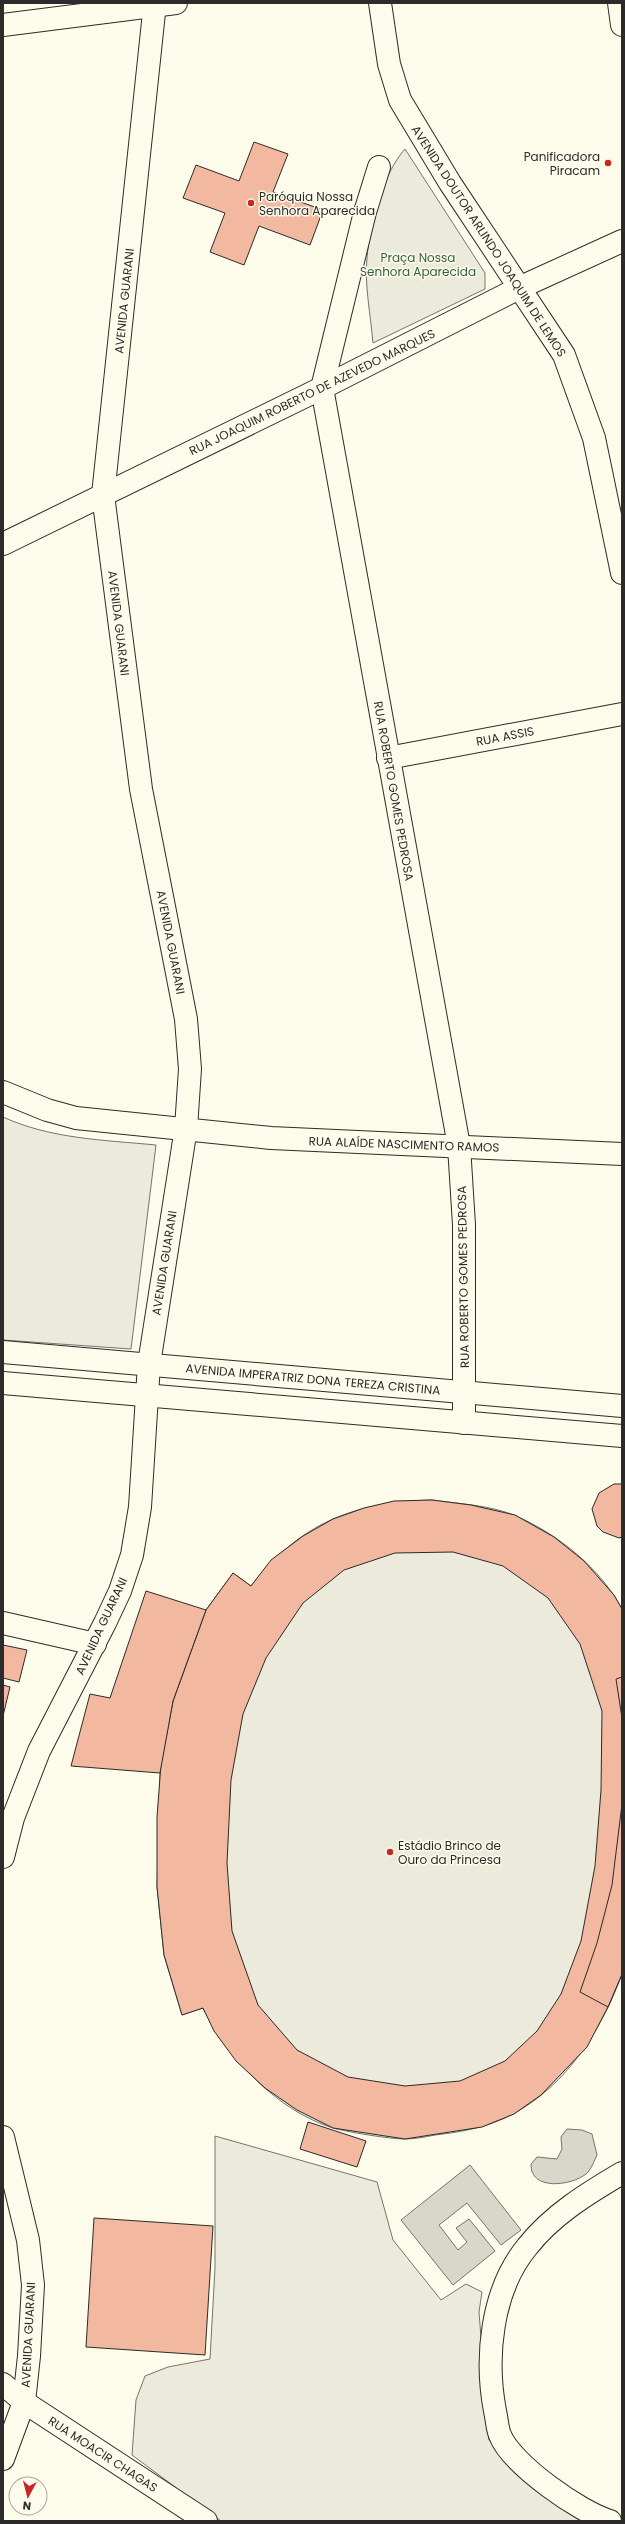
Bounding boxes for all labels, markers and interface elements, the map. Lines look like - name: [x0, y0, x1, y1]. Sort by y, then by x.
- street label: AVENIDA DOUTOR ARLINDO JOAQUIM DE LEMOS: [408, 122, 570, 360]
- place label: Panificadora Piracam: [524, 148, 600, 179]
- marker: Panificadora Piracam: [603, 158, 613, 168]
- place label: Paróquia Nossa Senhora Aparecida: [259, 188, 375, 219]
- marker: Paróquia Nossa Senhora Aparecida: [246, 198, 256, 208]
- street label: AVENIDA GUARANI: [110, 247, 138, 355]
- park label: Praça Nossa Senhora Aparecida: [360, 249, 476, 280]
- street label: RUA JOAQUIM ROBERTO DE AZEVEDO MARQUES: [186, 325, 438, 459]
- street label: AVENIDA GUARANI: [104, 569, 134, 677]
- street label: RUA ROBERTO GOMES PEDROSA: [370, 700, 418, 882]
- street label: RUA ASSIS: [474, 722, 536, 750]
- street label: AVENIDA GUARANI: [153, 888, 189, 996]
- street label: RUA ALAÍDE NASCIMENTO RAMOS: [308, 1132, 500, 1156]
- street label: RUA ROBERTO GOMES PEDROSA: [453, 1186, 473, 1368]
- street label: AVENIDA GUARANI: [147, 1209, 181, 1317]
- street label: AVENIDA IMPERATRIZ DONA TEREZA CRISTINA: [185, 1359, 441, 1399]
- street label: AVENIDA GUARANI: [71, 1574, 131, 1678]
- place label: Estádio Brinco de Ouro da Princesa: [398, 1837, 501, 1868]
- marker: Estádio Brinco de Ouro da Princesa: [385, 1847, 395, 1857]
- street label: AVENIDA GUARANI: [17, 2282, 39, 2388]
- street label: RUA MOACIR CHAGAS: [45, 2412, 161, 2496]
- north arrow: [8, 2476, 48, 2516]
- text: N: [22, 2497, 32, 2514]

